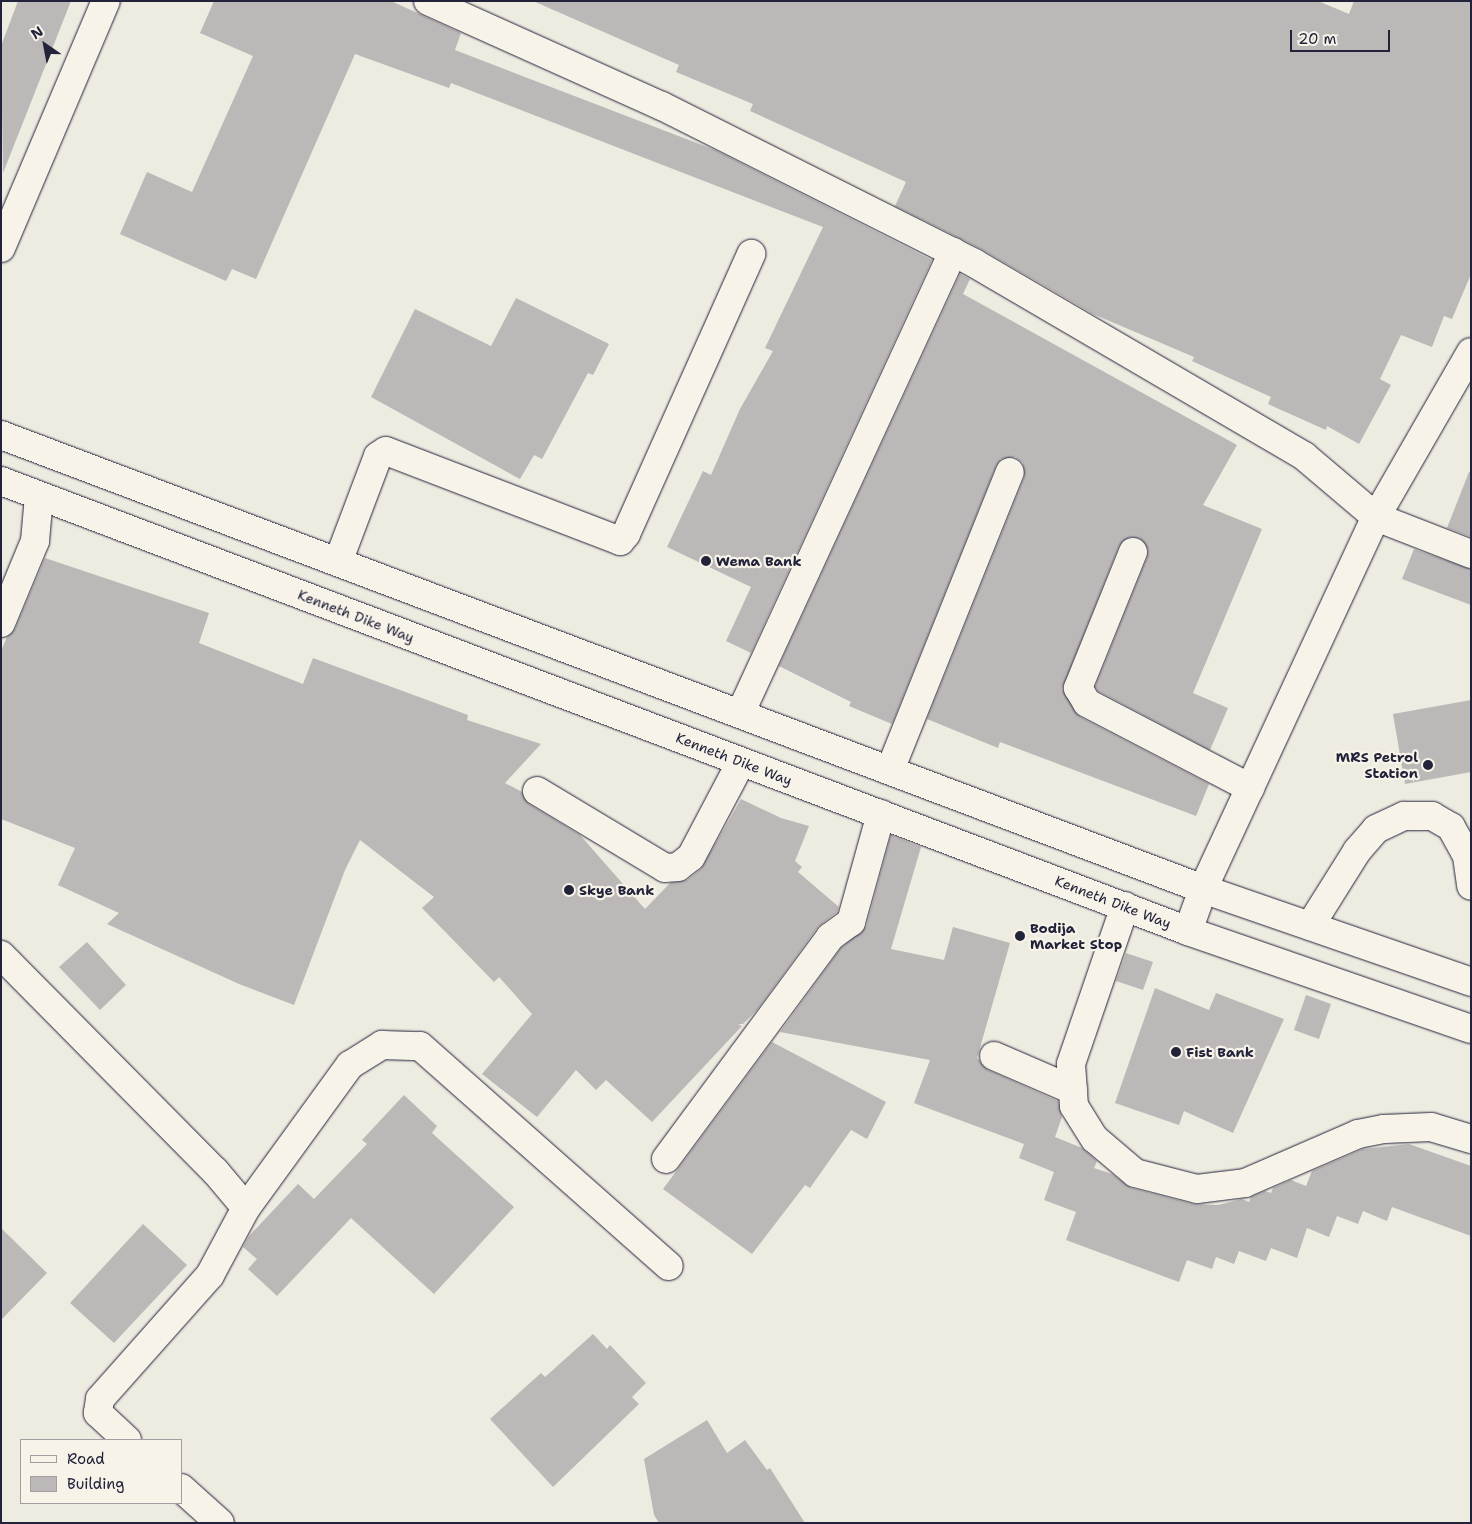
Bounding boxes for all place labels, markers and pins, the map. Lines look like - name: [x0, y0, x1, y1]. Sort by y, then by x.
- place label: Wema Bank: [716, 553, 802, 569]
- marker: Wema Bank: [700, 555, 712, 567]
- place label: MRS Petrol Station: [1336, 749, 1418, 782]
- marker: MRS Petrol Station: [1422, 759, 1434, 771]
- place label: Skye Bank: [579, 882, 654, 898]
- marker: Skye Bank: [563, 884, 575, 896]
- place label: Bodija Market Stop: [1030, 920, 1122, 952]
- marker: Bodija Market Stop: [1014, 930, 1026, 942]
- place label: Fist Bank: [1186, 1044, 1254, 1060]
- marker: Fist Bank: [1170, 1046, 1182, 1058]

